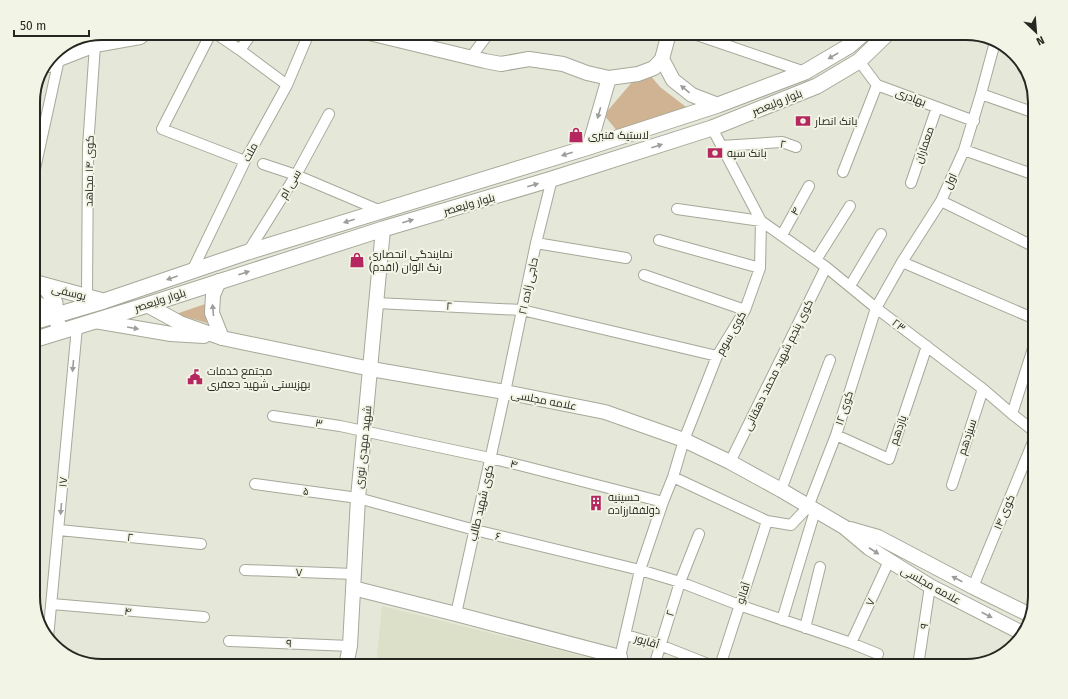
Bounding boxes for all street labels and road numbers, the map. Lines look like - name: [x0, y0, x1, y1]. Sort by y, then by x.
- street label: بلوار ولیعصر: [749, 86, 804, 119]
- street label: بهادری: [894, 86, 928, 109]
- street label: معماران: [912, 125, 937, 165]
- street label: کوی ۱۴ مجاهد: [82, 135, 97, 207]
- street label: ۲: [779, 138, 787, 151]
- street label: ملت: [240, 141, 261, 164]
- street label: سی ام: [277, 167, 305, 202]
- street label: اول: [941, 171, 960, 191]
- street label: بلوار ولیعصر: [441, 191, 496, 218]
- street label: ۴: [788, 205, 803, 218]
- street label: ۲۱ حاجی زاده: [516, 256, 541, 316]
- street label: یوسفی: [50, 282, 88, 303]
- street label: بلوار ولیعصر: [132, 286, 187, 315]
- street label: کوی پنجم شهید محمد دهقانی: [741, 297, 817, 433]
- street label: ۲: [446, 300, 452, 313]
- street label: کوی سوم: [714, 309, 750, 358]
- street label: ۲۳: [890, 316, 908, 335]
- street label: علامه مجلسی: [510, 388, 578, 413]
- street label: کوی ۱۲: [833, 389, 856, 427]
- street label: شهید مهدی نوری: [353, 405, 374, 489]
- street label: یازدهم: [887, 414, 911, 447]
- street label: ۳: [314, 416, 324, 430]
- street label: سیزدهم: [956, 418, 980, 457]
- street label: ۴: [509, 457, 519, 472]
- street label: کوی شهید طالب: [466, 464, 497, 542]
- street label: ۱۷: [57, 476, 70, 488]
- street label: ۵: [302, 485, 310, 498]
- street label: کوی ۱۴: [991, 493, 1018, 532]
- street label: ۶: [494, 530, 502, 543]
- street label: ۲: [126, 531, 134, 544]
- street label: علامه مجلسی: [899, 564, 963, 607]
- street label: ۷: [295, 566, 303, 579]
- street label: آقالو: [734, 581, 753, 606]
- street label: ۷: [863, 596, 878, 608]
- street label: ۴: [124, 605, 132, 618]
- street label: ۲: [663, 608, 678, 618]
- street label: ۹: [918, 622, 931, 630]
- street label: آقاپور: [632, 631, 661, 651]
- street label: ۹: [286, 637, 292, 650]

